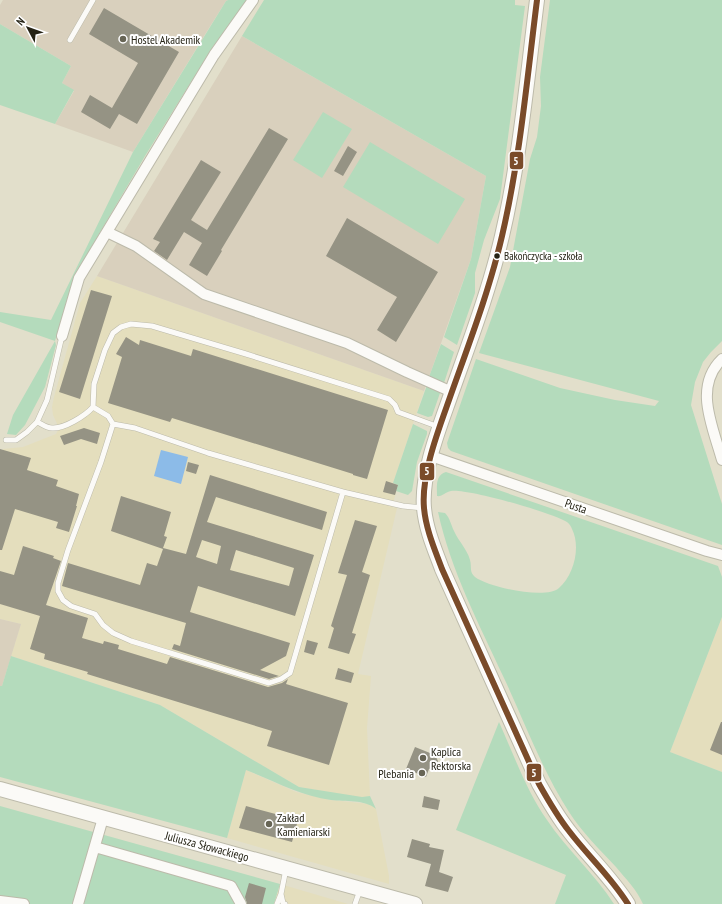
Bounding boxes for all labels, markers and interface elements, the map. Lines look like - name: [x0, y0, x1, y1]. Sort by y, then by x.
- north arrow: [8, 8, 48, 48]
- text: N: [13, 15, 28, 28]
- place label: Hostel Akademik: [131, 32, 201, 47]
- marker: Hostel Akademik: [118, 34, 128, 44]
- line badge: 5: [509, 151, 524, 170]
- text: 5: [513, 154, 519, 168]
- place label: Bakończycka - szkoła: [504, 249, 582, 263]
- marker: Bakończycka - szkoła: [492, 251, 502, 261]
- line badge: 5: [419, 462, 435, 481]
- text: 5: [424, 464, 430, 478]
- street label: Pusta: [563, 495, 589, 517]
- place label: Kaplica Rektorska: [431, 744, 471, 773]
- marker: Kaplica Rektorska: [418, 753, 428, 763]
- line badge: 5: [526, 763, 542, 782]
- place label: Plebania: [378, 766, 414, 781]
- text: 5: [531, 766, 537, 780]
- marker: Plebania: [417, 768, 427, 778]
- place label: Zakład Kamieniarski: [277, 810, 330, 839]
- marker: Zakład Kamieniarski: [264, 819, 274, 829]
- street label: Juliusza Słowackiego: [163, 827, 251, 864]

